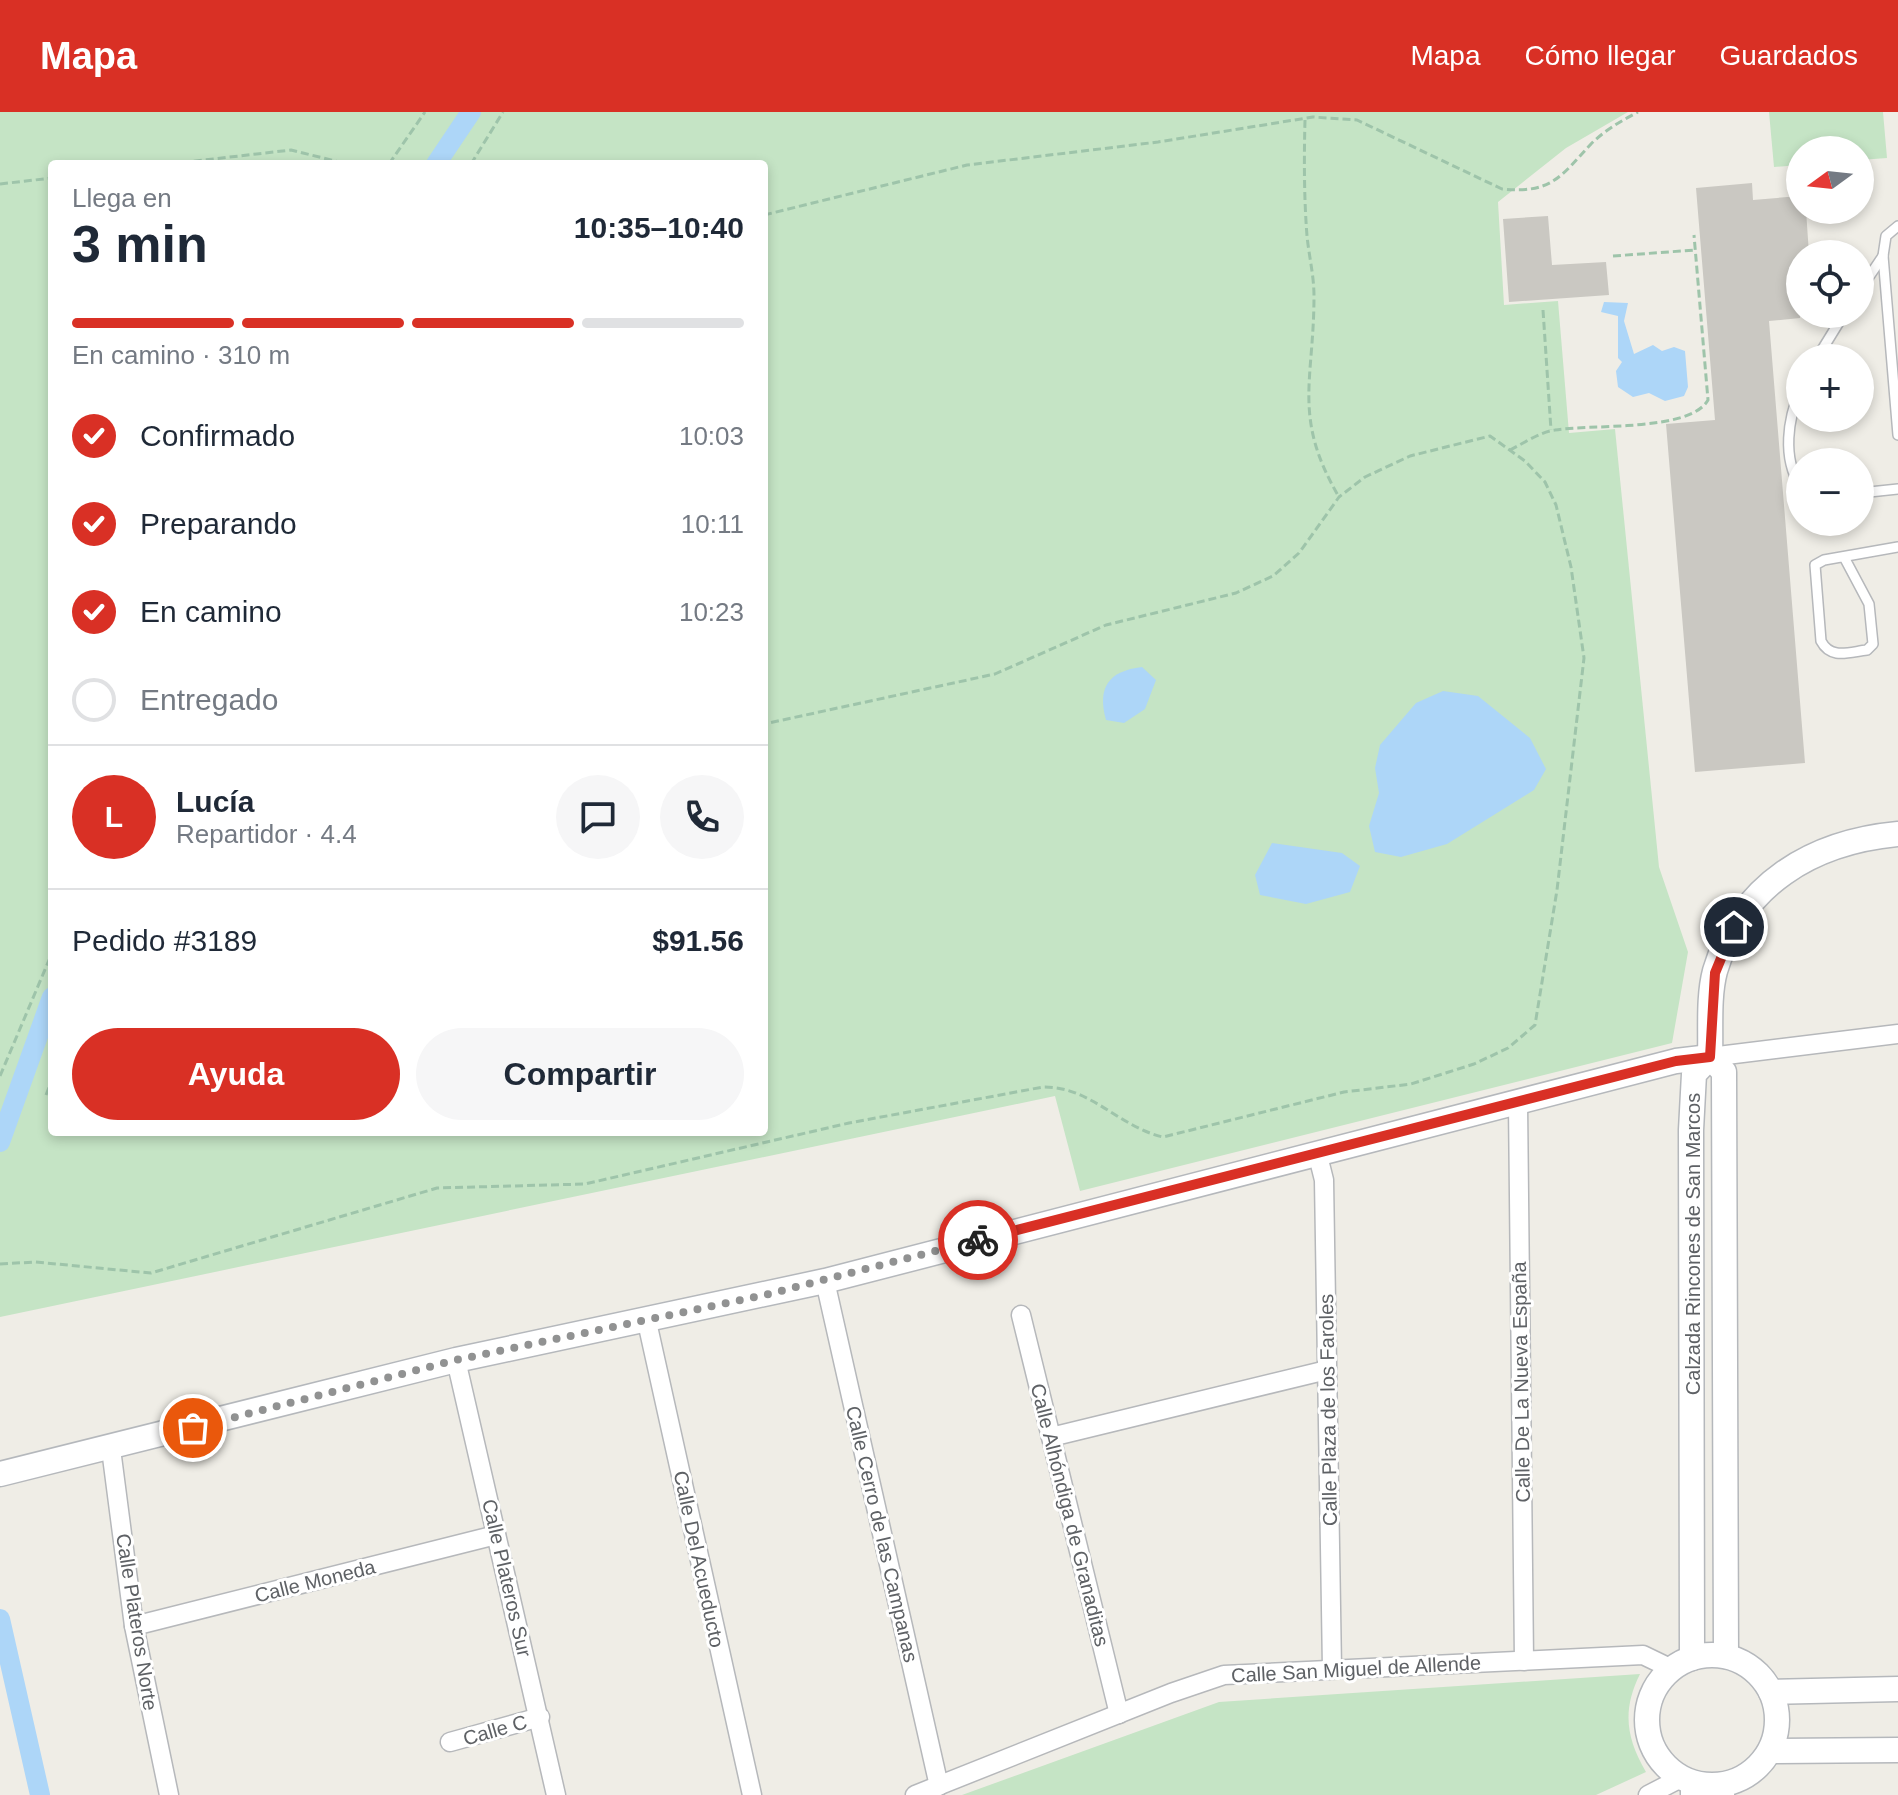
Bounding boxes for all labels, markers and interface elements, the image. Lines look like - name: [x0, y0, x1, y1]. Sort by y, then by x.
- text: Mapa: [40, 35, 137, 77]
- text: Mapa: [1410, 40, 1481, 71]
- text: Cómo llegar: [1525, 40, 1675, 71]
- text: Guardados: [1719, 40, 1858, 71]
- north arrow: [1786, 136, 1874, 224]
- map controls: [1786, 136, 1874, 536]
- text: Llega en: [72, 183, 172, 213]
- text: 10:35–10:40: [574, 211, 744, 244]
- text: 3 min: [72, 215, 208, 273]
- button: locate: [1786, 240, 1874, 328]
- text: En camino · 310 m: [72, 340, 290, 370]
- button: +: [1786, 344, 1874, 432]
- icon: check: [72, 414, 116, 458]
- text: Confirmado: [140, 419, 295, 452]
- text: 10:03: [679, 421, 744, 451]
- button: −: [1786, 448, 1874, 536]
- icon: check: [72, 502, 116, 546]
- text: Preparando: [140, 507, 297, 540]
- text: 10:11: [681, 509, 744, 539]
- icon: check: [72, 590, 116, 634]
- text: En camino: [140, 595, 282, 628]
- text: 10:23: [679, 597, 744, 627]
- text: Entregado: [140, 683, 278, 716]
- button: chat: [556, 775, 640, 859]
- button: phone: [660, 775, 744, 859]
- text: Lucía: [176, 785, 254, 818]
- text: L: [105, 800, 123, 833]
- text: Repartidor · 4.4: [176, 819, 357, 849]
- pin: [1700, 893, 1768, 961]
- icon: home: [1712, 905, 1756, 949]
- text: Pedido #3189: [72, 924, 257, 957]
- text: $91.56: [652, 924, 744, 957]
- button: Ayuda: [72, 1028, 400, 1120]
- button: Compartir: [416, 1028, 744, 1120]
- street label: Calzada Rincones de San Marcos: [1682, 1093, 1704, 1395]
- courier: [938, 1200, 1018, 1280]
- icon: bike: [956, 1218, 1000, 1262]
- street label: Calle De La Nueva España: [1508, 1260, 1534, 1503]
- street label: Calle Plaza de los Faroles: [1315, 1294, 1341, 1526]
- street label: Calle Alhóndiga de Granaditas: [1027, 1381, 1113, 1649]
- pin: [159, 1394, 227, 1462]
- street label: Calle Cerro de las Campanas: [842, 1404, 922, 1664]
- icon: bag: [171, 1406, 215, 1450]
- street label: Calle Del Acueducto: [670, 1469, 728, 1649]
- street label: Calle Plateros Sur: [478, 1497, 536, 1659]
- street label: Calle Plateros Norte: [112, 1532, 162, 1712]
- street label: Calle Moneda: [252, 1555, 378, 1607]
- street label: Calle San Miguel de Allende: [1231, 1651, 1481, 1687]
- street label: Calle C: [460, 1710, 530, 1750]

